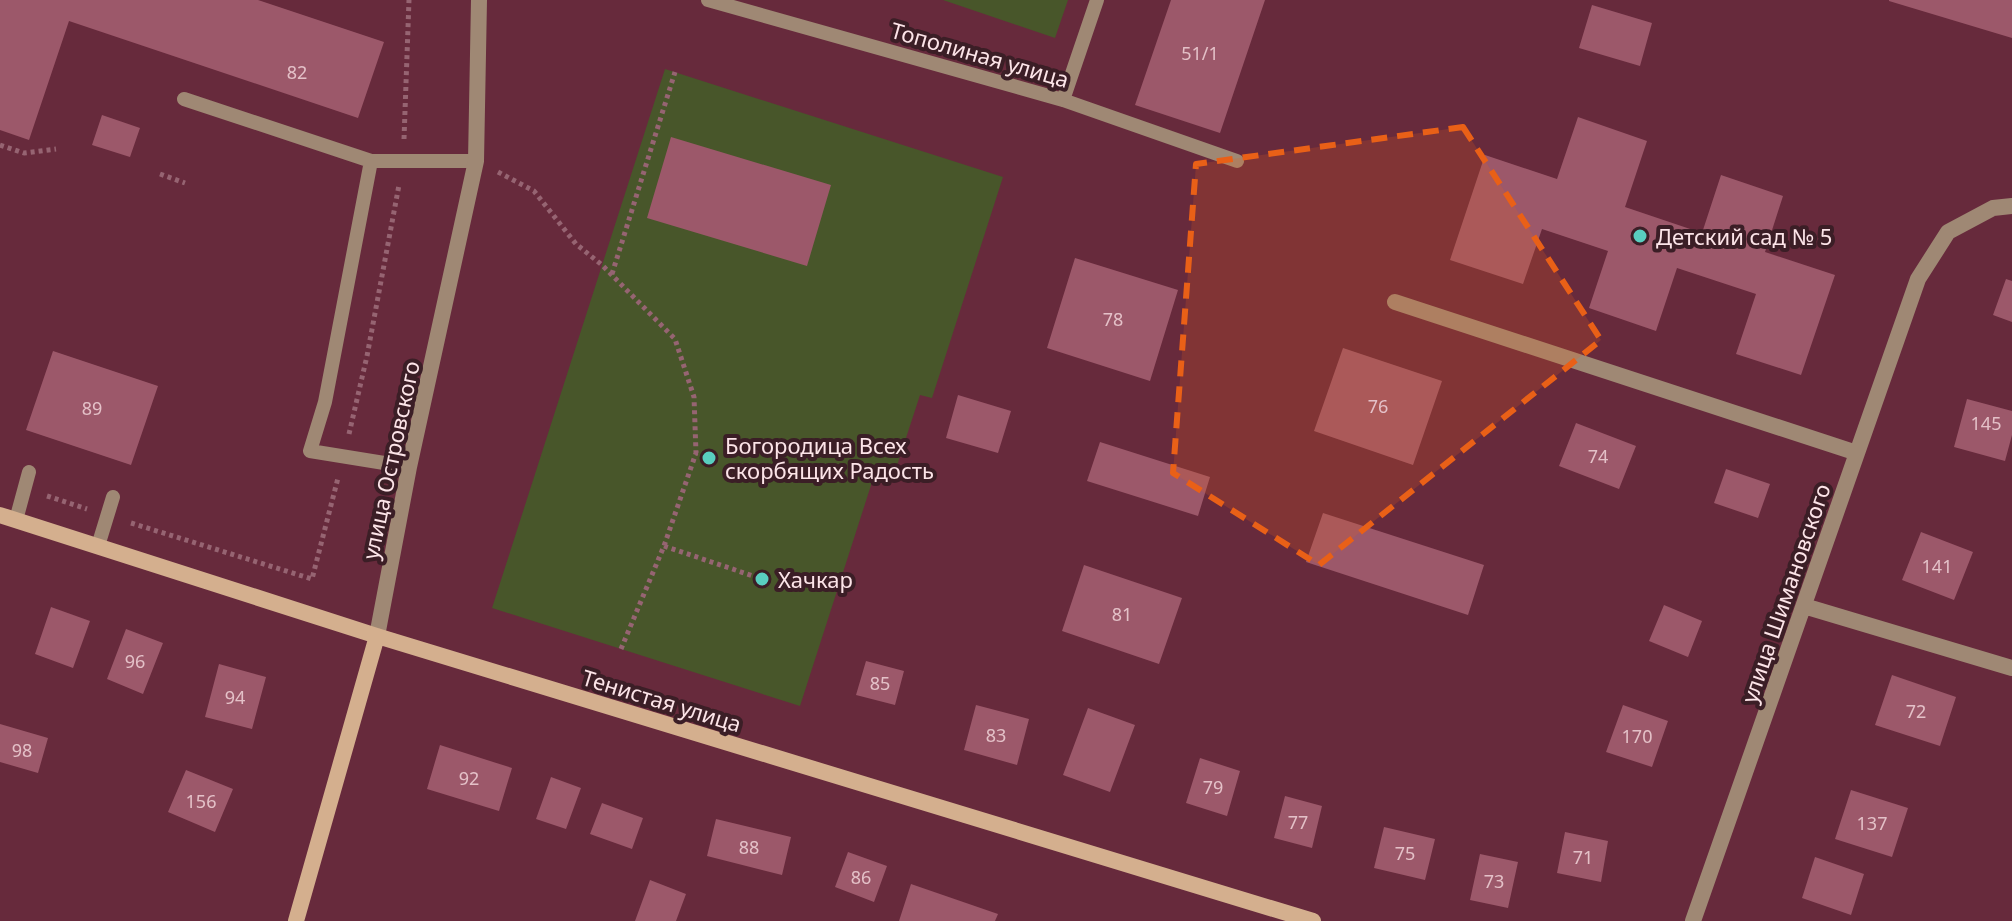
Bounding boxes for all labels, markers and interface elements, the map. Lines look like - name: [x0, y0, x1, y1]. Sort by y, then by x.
- street label: Тополиная улица: [887, 14, 1073, 94]
- house number: 51/1: [1181, 41, 1219, 65]
- house number: 82: [287, 60, 307, 84]
- place label: Детский сад № 5: [1656, 221, 1832, 251]
- marker: Детский сад № 5: [1631, 227, 1649, 245]
- house number: 78: [1103, 307, 1123, 331]
- street label: улица Островского: [354, 358, 426, 562]
- house number: 76: [1368, 394, 1388, 418]
- house number: 89: [82, 396, 102, 420]
- house number: 145: [1971, 411, 2001, 435]
- place label: Богородица Всех скорбящих Радость: [725, 430, 934, 485]
- house number: 74: [1588, 444, 1608, 468]
- marker: Богородица Всех скорбящих Радость: [700, 449, 718, 467]
- street label: улица Шимановского: [1733, 479, 1837, 707]
- house number: 141: [1922, 554, 1952, 578]
- place label: Хачкар: [778, 564, 853, 594]
- marker: Хачкар: [753, 570, 771, 588]
- house number: 81: [1112, 602, 1132, 626]
- house number: 96: [125, 649, 145, 673]
- street label: Тенистая улица: [579, 662, 745, 738]
- house number: 85: [870, 671, 890, 695]
- house number: 94: [225, 685, 245, 709]
- house number: 72: [1906, 699, 1926, 723]
- house number: 83: [986, 723, 1006, 747]
- house number: 170: [1622, 724, 1652, 748]
- house number: 98: [12, 738, 32, 762]
- house number: 92: [459, 766, 479, 790]
- house number: 79: [1203, 775, 1223, 799]
- house number: 156: [186, 789, 216, 813]
- house number: 77: [1288, 810, 1308, 834]
- house number: 137: [1857, 811, 1887, 835]
- house number: 88: [739, 835, 759, 859]
- house number: 75: [1395, 841, 1415, 865]
- house number: 71: [1573, 845, 1593, 869]
- house number: 86: [851, 865, 871, 889]
- house number: 73: [1484, 869, 1504, 893]

